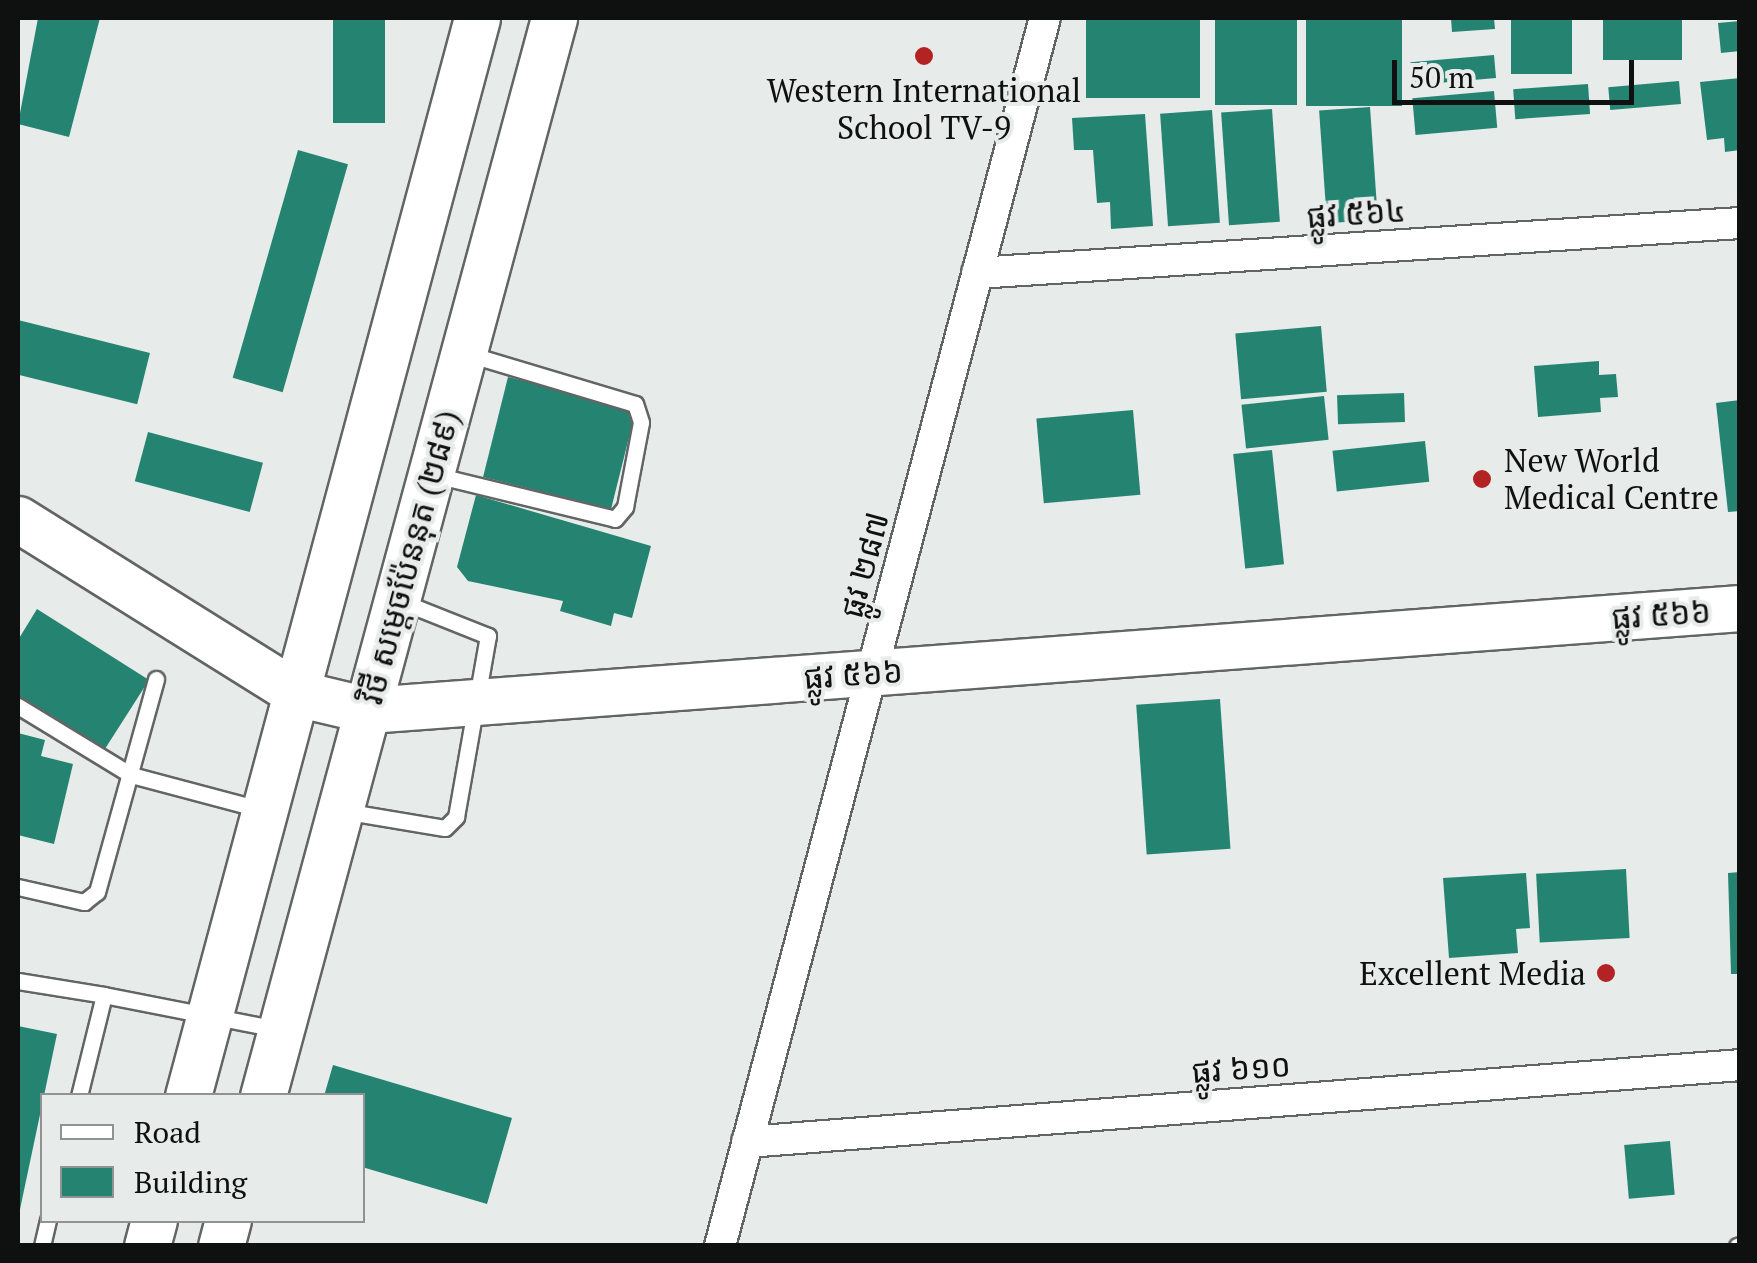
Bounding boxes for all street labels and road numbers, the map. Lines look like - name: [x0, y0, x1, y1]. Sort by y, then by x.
- street label: ផ្លូវ ៥៦៤: [1305, 190, 1407, 236]
- street label: វិថី សម្តេចប៉ែននុត (២៨៩): [351, 406, 467, 708]
- street label: ផ្លូវ ២៨៧: [831, 508, 897, 622]
- street label: ផ្លូវ ៥៦៦: [1610, 591, 1712, 637]
- street label: ផ្លូវ ៥៦៦: [802, 651, 904, 697]
- street label: ផ្លូវ ៦១០: [1190, 1045, 1292, 1091]

